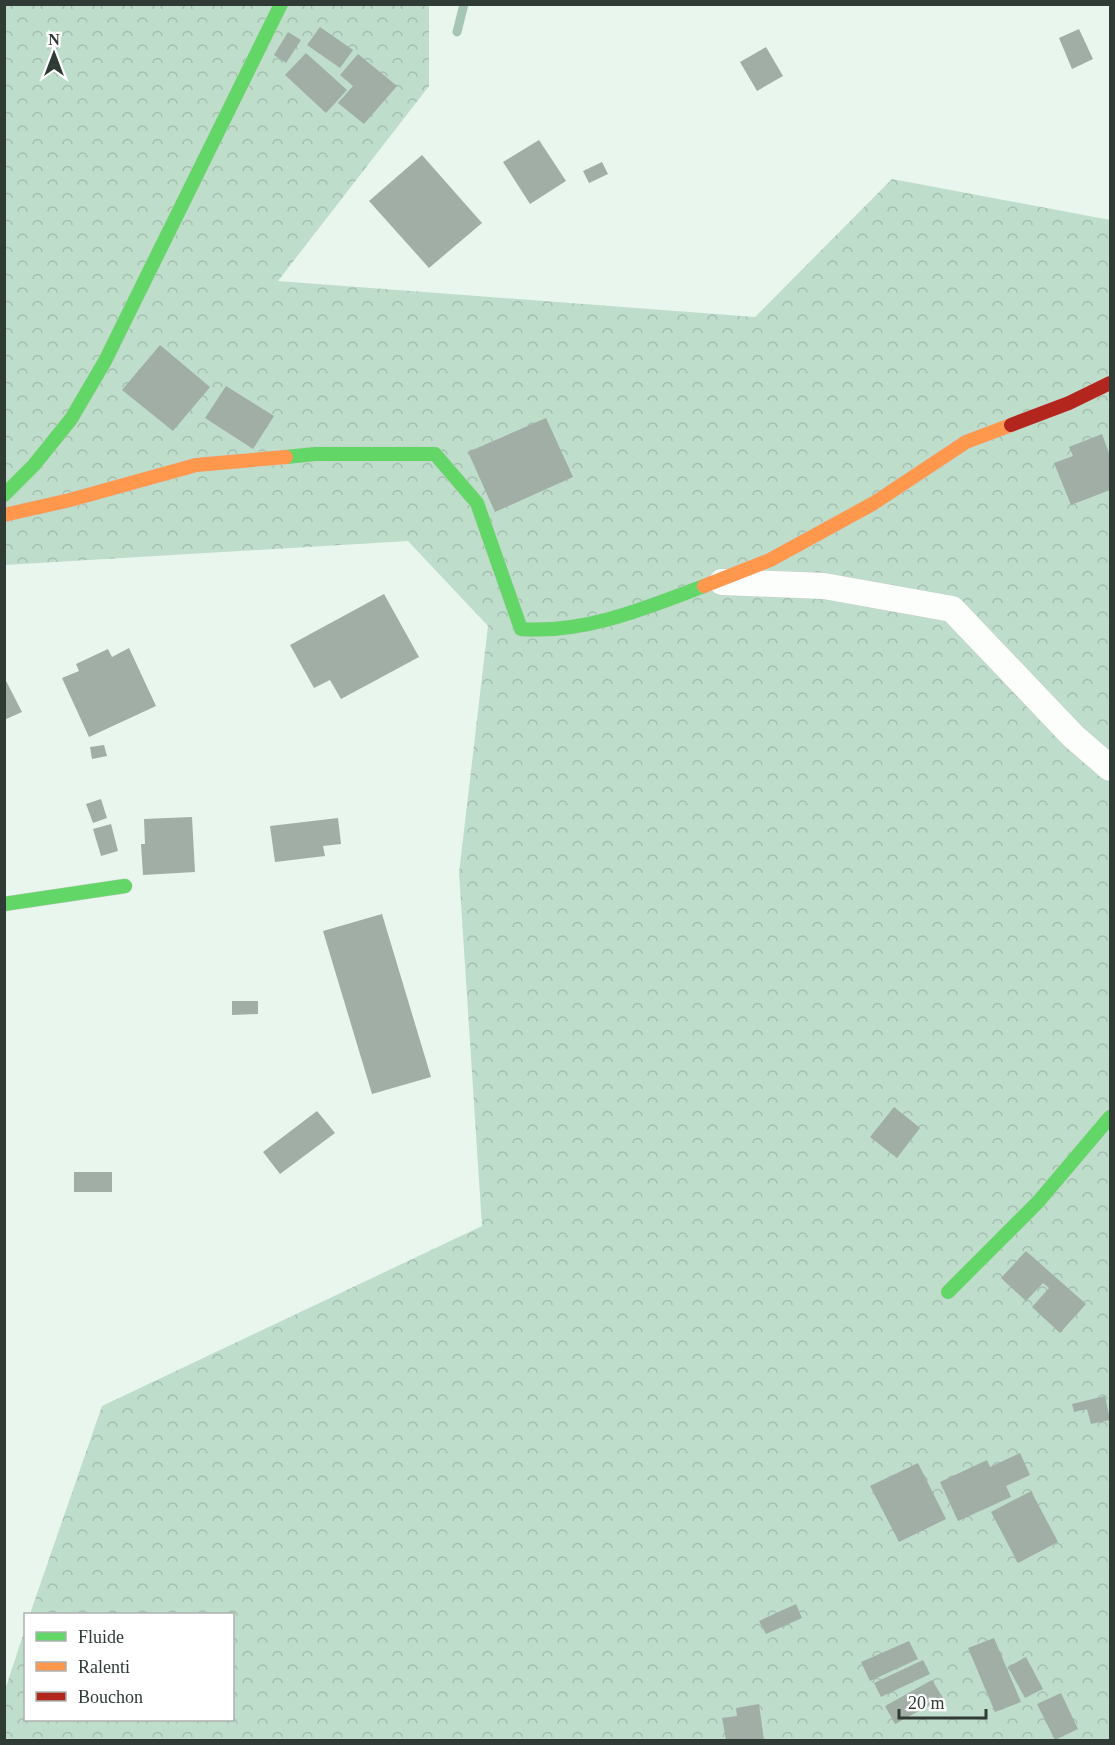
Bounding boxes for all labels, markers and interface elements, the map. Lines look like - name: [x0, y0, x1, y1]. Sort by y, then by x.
- north arrow: [24, 24, 84, 84]
- text: N: [48, 31, 60, 48]
- legend: [24, 1613, 234, 1721]
- text: Fluide: [78, 1627, 124, 1647]
- text: Ralenti: [78, 1657, 130, 1677]
- scale bar: [899, 1682, 986, 1720]
- text: Bouchon: [78, 1687, 143, 1707]
- text: 20 m: [908, 1693, 945, 1713]

